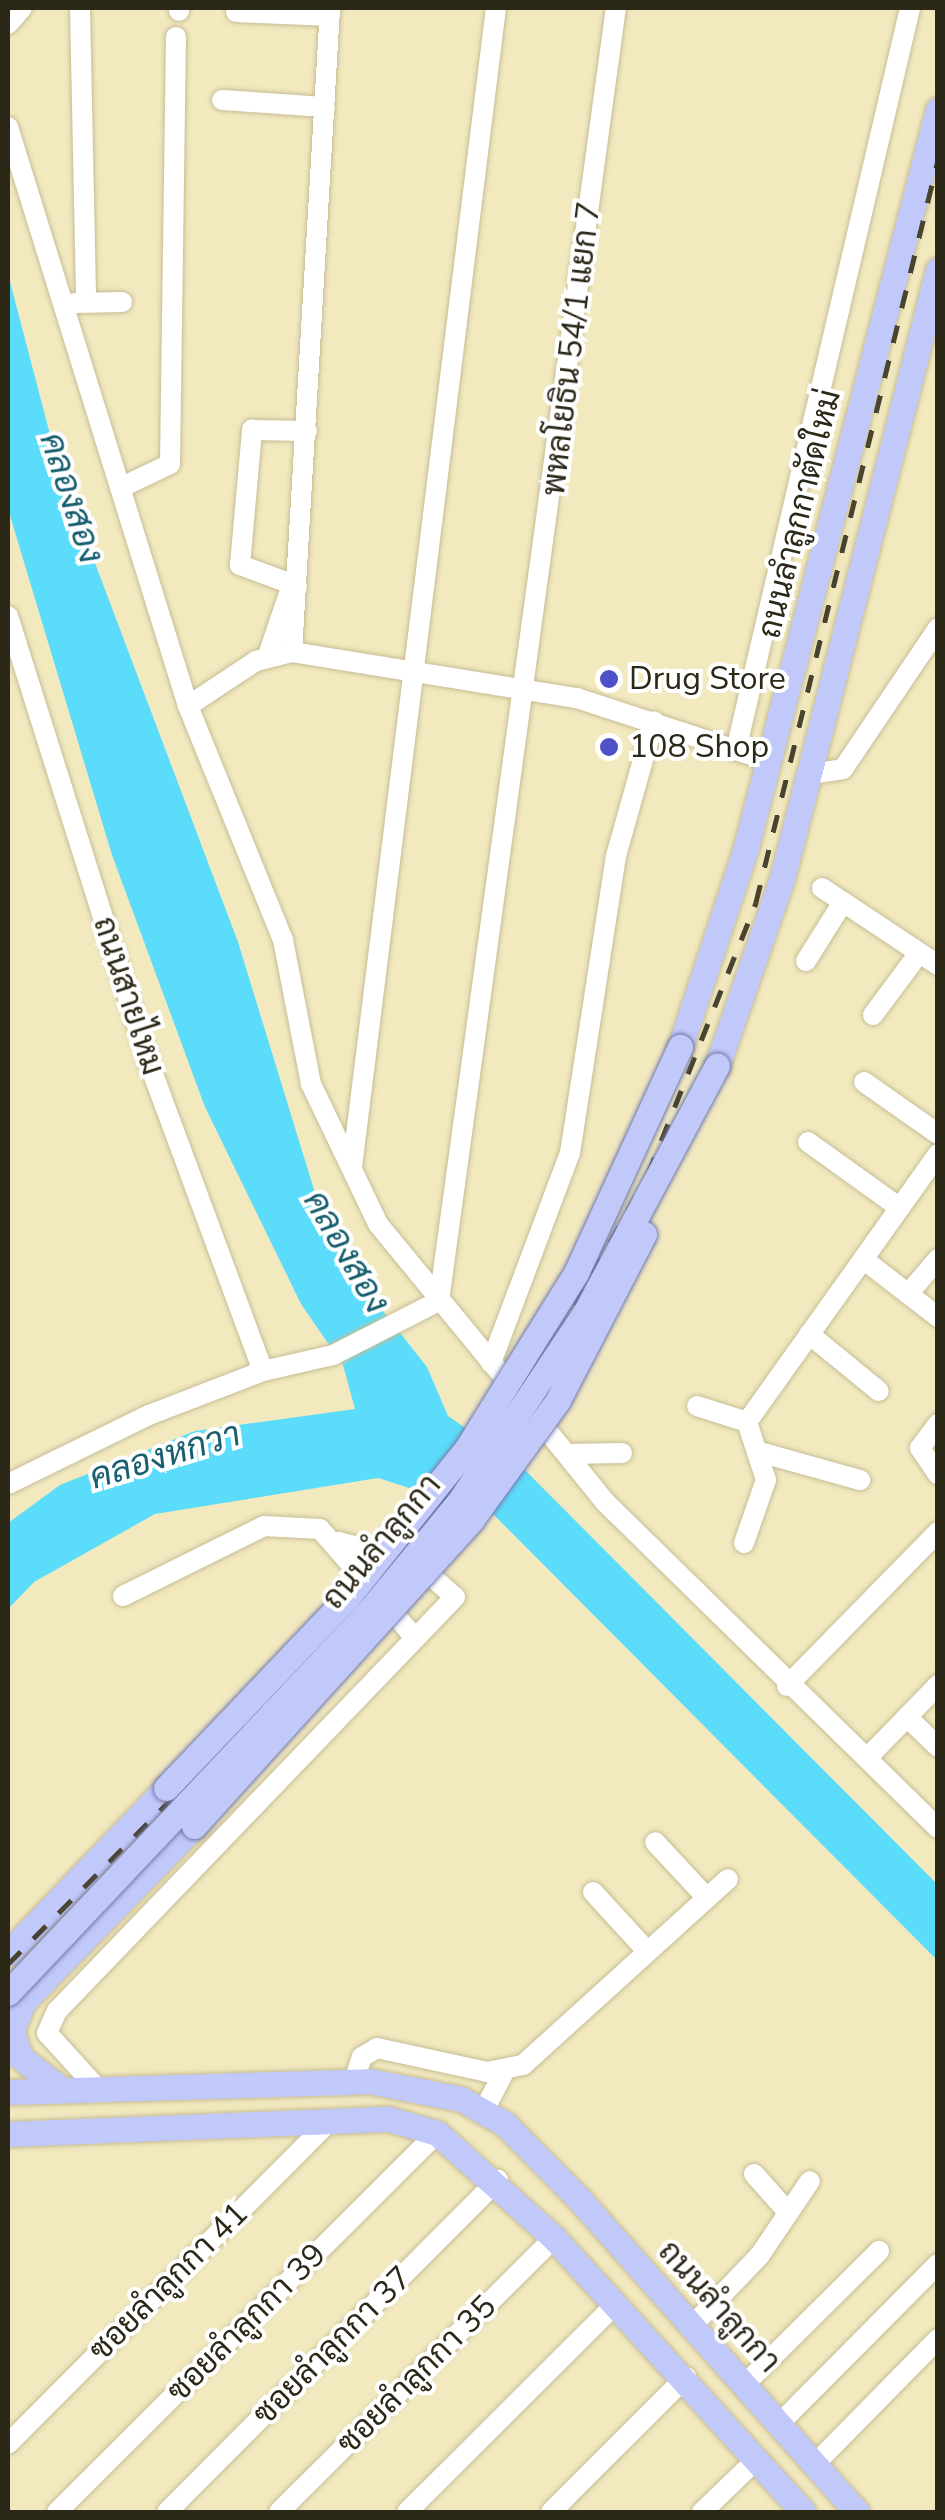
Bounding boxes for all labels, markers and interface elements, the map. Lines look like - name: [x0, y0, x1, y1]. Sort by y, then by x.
- street label: พหลโยธิน 54/1 แยก 7: [535, 200, 609, 498]
- street label: ถนนลำลูกกาตัดใหม่: [751, 386, 849, 642]
- water label: คลองสอง: [30, 428, 112, 568]
- place label: Drug Store: [629, 660, 786, 698]
- marker: Drug Store: [598, 668, 620, 690]
- place label: 108 Shop: [629, 728, 769, 766]
- marker: 108 Shop: [598, 736, 620, 758]
- street label: ถนนสายไหม: [84, 912, 172, 1080]
- water label: คลองสอง: [294, 1183, 398, 1321]
- water label: คลองหกวา: [85, 1413, 245, 1499]
- street label: ถนนลำลูกกา: [314, 1467, 450, 1617]
- street label: ซอยลำลูกกา 41: [82, 2195, 256, 2369]
- street label: ถนนลำลูกกา: [650, 2233, 788, 2381]
- street label: ซอยลำลูกกา 39: [160, 2236, 334, 2410]
- street label: ซอยลำลูกกา 37: [246, 2259, 420, 2433]
- street label: ซอยลำลูกกา 35: [330, 2288, 504, 2462]

